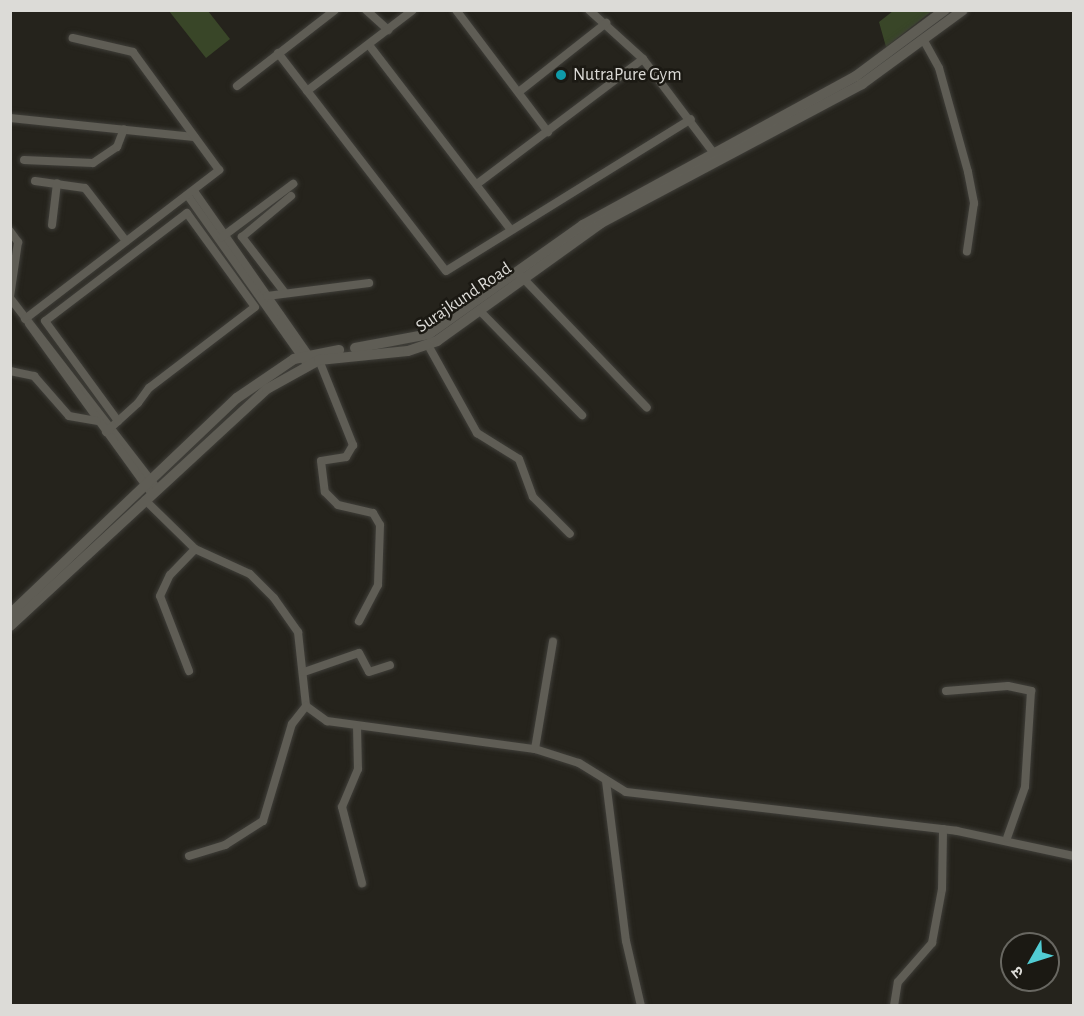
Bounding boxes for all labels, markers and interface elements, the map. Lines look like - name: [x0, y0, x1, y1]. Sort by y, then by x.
- place label: NutraPure Gym: [573, 64, 682, 86]
- marker: NutraPure Gym: [554, 68, 568, 82]
- street label: Surajkund Road: [412, 258, 516, 338]
- north arrow: [1000, 932, 1060, 992]
- text: उ: [1008, 963, 1027, 981]

